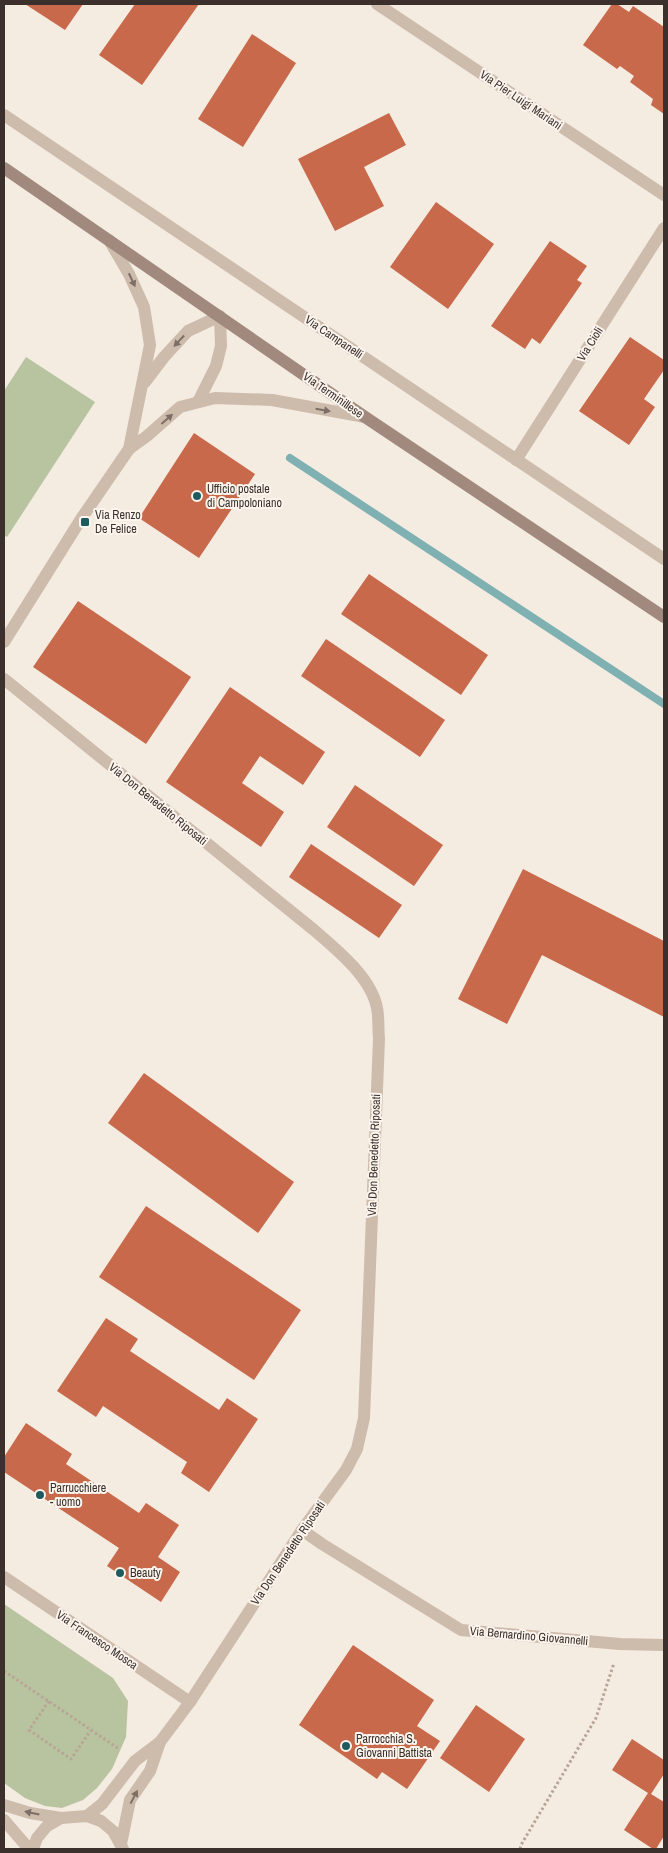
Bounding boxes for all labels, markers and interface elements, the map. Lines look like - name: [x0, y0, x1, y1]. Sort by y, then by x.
- street label: Via Pier Luigi Mariani: [477, 66, 565, 134]
- one-way arrow: [127, 273, 136, 288]
- street label: Via Campanelli: [302, 312, 366, 362]
- street label: Via Cioli: [573, 324, 607, 364]
- one-way arrow: [173, 334, 185, 346]
- street label: Via Terminillese: [300, 368, 366, 422]
- one-way arrow: [315, 406, 331, 414]
- one-way arrow: [160, 413, 173, 424]
- place label: Ufficio postale di Campoloniano: [207, 481, 282, 511]
- marker: Ufficio postale di Campoloniano: [191, 490, 203, 502]
- place label: Via Renzo De Felice: [95, 507, 141, 537]
- marker: Via Renzo De Felice: [79, 516, 91, 528]
- street label: Via Don Benedetto Riposati: [105, 759, 211, 849]
- street label: Via Don Benedetto Riposati: [364, 1094, 384, 1216]
- place label: Parrucchiere - uomo: [50, 1480, 106, 1510]
- marker: Parrucchiere - uomo: [34, 1489, 46, 1501]
- street label: Via Don Benedetto Riposati: [247, 1498, 329, 1608]
- place label: Beauty: [130, 1565, 161, 1581]
- marker: Beauty: [114, 1567, 126, 1579]
- street label: Via Francesco Mosca: [53, 1607, 141, 1673]
- street label: Via Bernardino Giovannelli: [469, 1623, 589, 1649]
- place label: Parrocchia S. Giovanni Battista: [356, 1731, 433, 1761]
- marker: Parrocchia S. Giovanni Battista: [340, 1740, 352, 1752]
- one-way arrow: [129, 1790, 138, 1804]
- one-way arrow: [25, 1809, 40, 1817]

